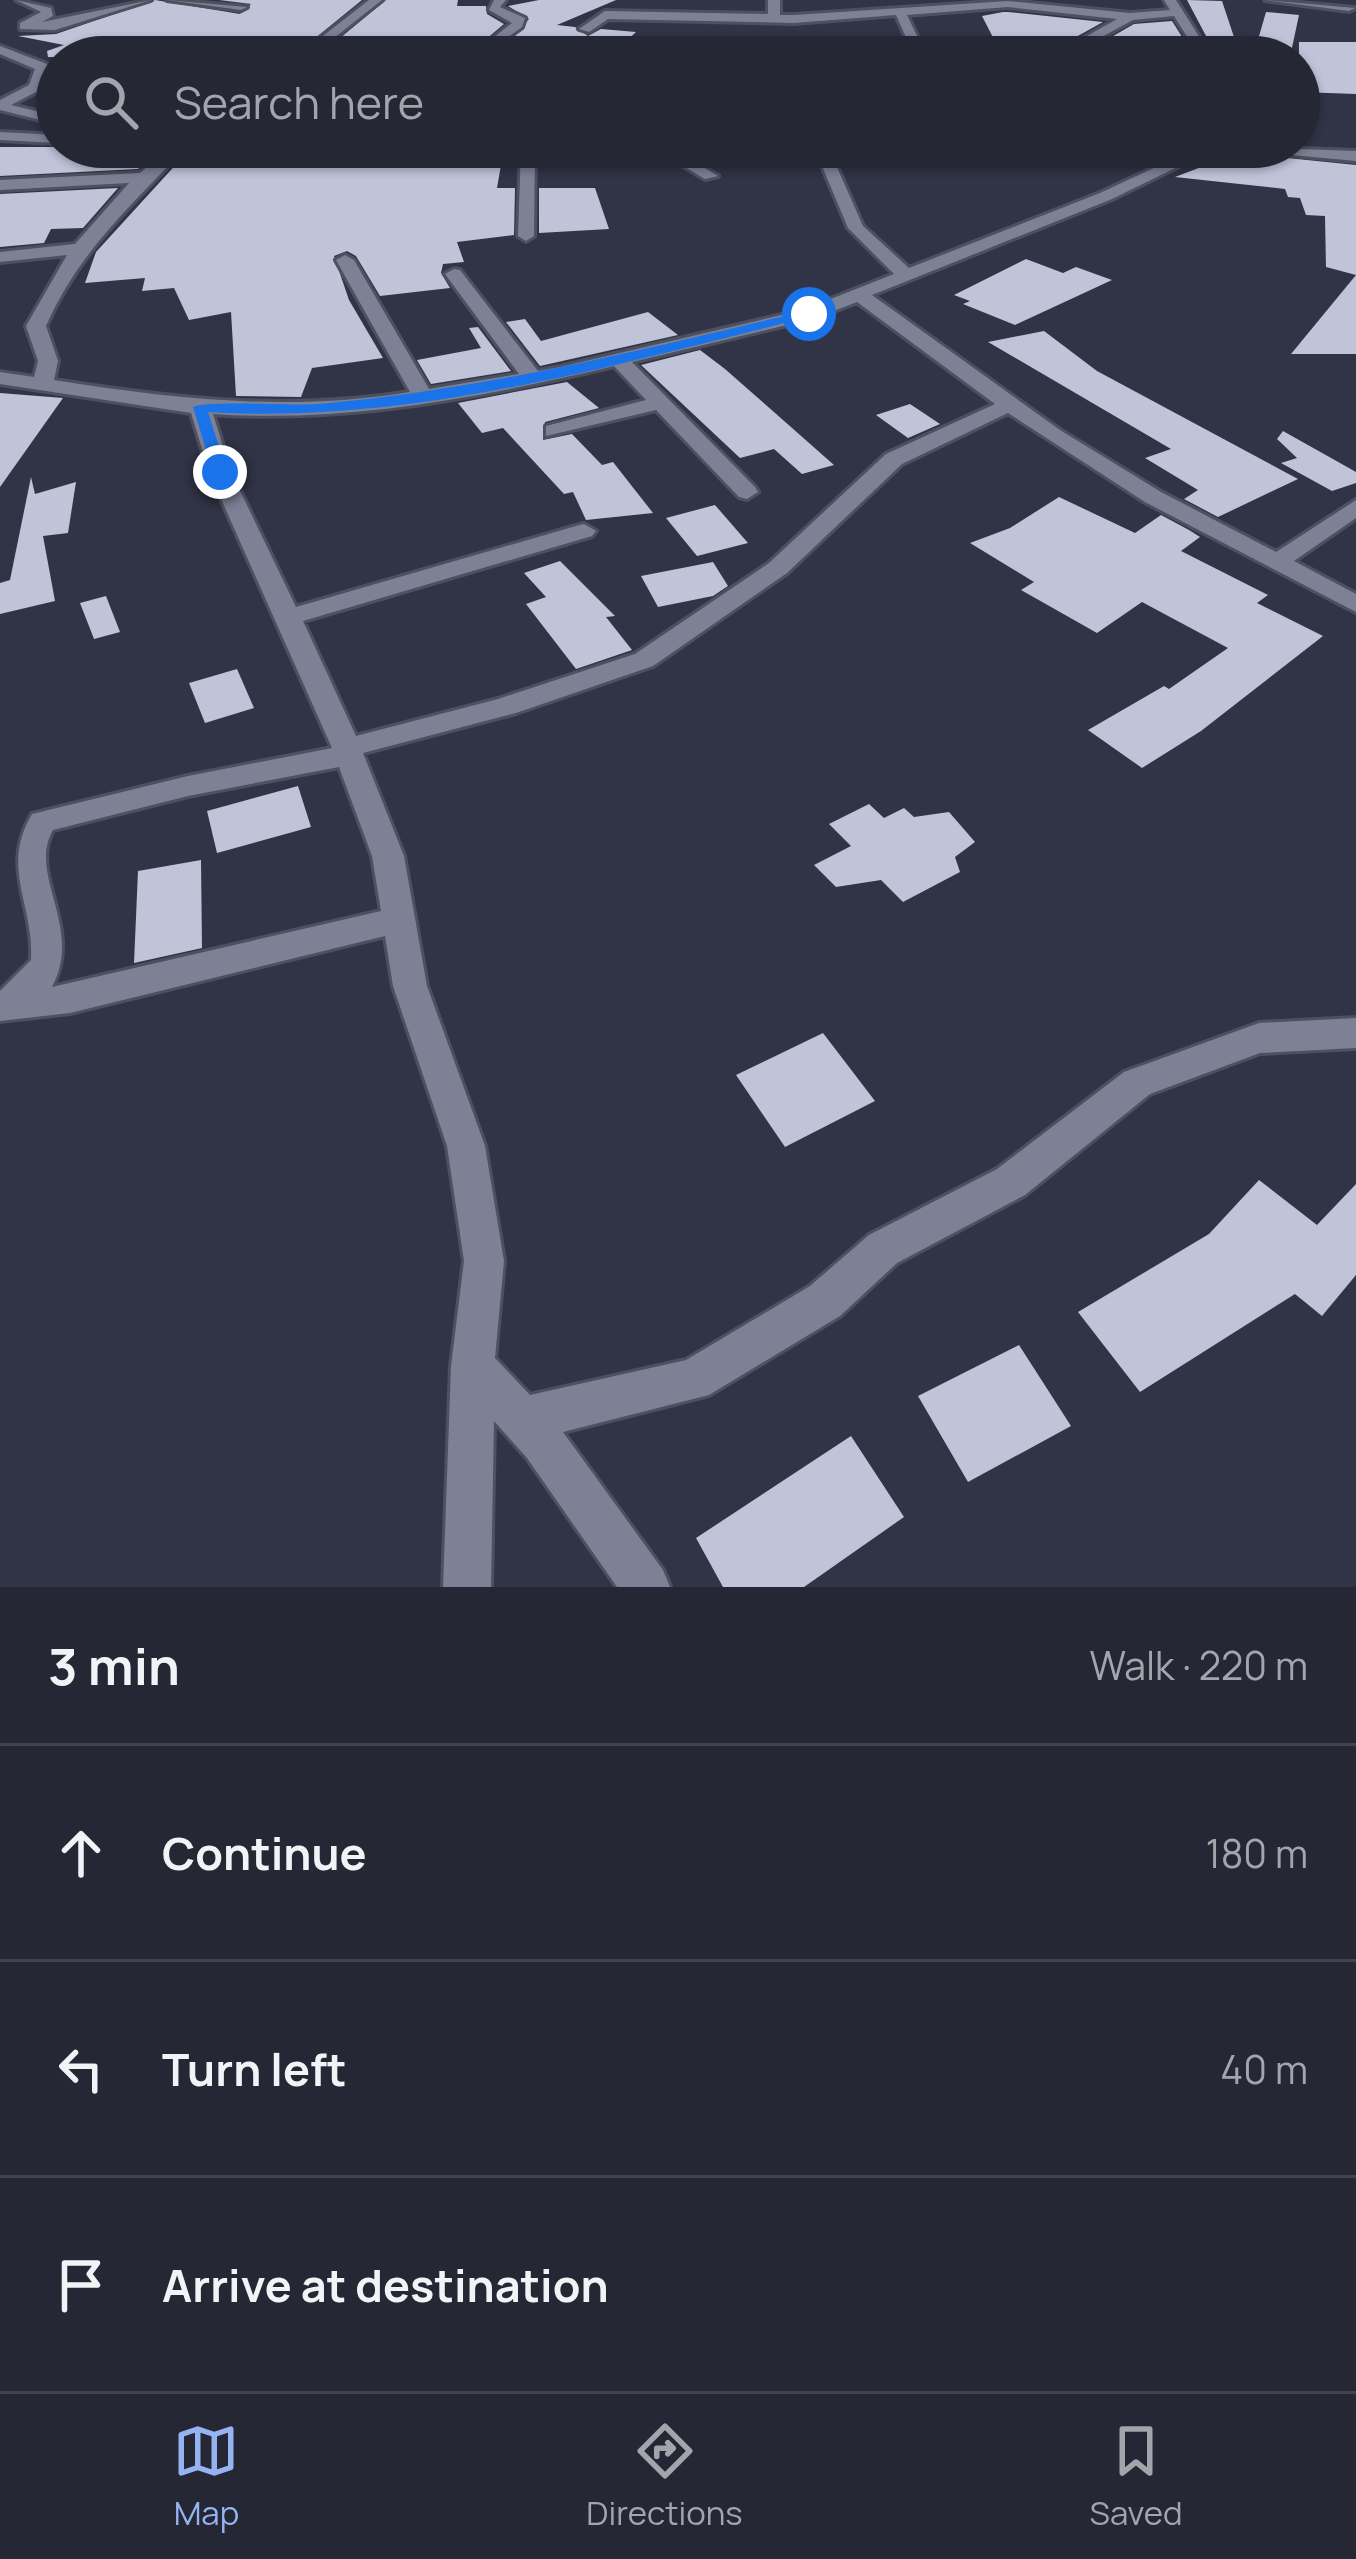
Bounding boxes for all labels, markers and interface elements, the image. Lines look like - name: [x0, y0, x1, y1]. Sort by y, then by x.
- search box: [36, 36, 1320, 168]
- icon: search: [78, 69, 144, 135]
- text: Search here: [174, 71, 424, 133]
- route start: [782, 287, 836, 341]
- route end: [193, 445, 247, 499]
- text: 3 min: [48, 1631, 180, 1700]
- text: Walk · 220 m: [1090, 1638, 1308, 1692]
- icon: ahead: [48, 1820, 114, 1886]
- text: Continue: [162, 1822, 367, 1884]
- text: 180 m: [1205, 1826, 1308, 1880]
- icon: left: [48, 2036, 114, 2102]
- text: Turn left: [162, 2038, 347, 2100]
- text: 40 m: [1220, 2042, 1308, 2096]
- icon: arrive: [48, 2252, 114, 2318]
- text: Arrive at destination: [162, 2254, 609, 2316]
- tab: Map: [173, 2418, 239, 2535]
- tab: Directions: [586, 2418, 743, 2535]
- tab: Saved: [1090, 2418, 1183, 2535]

